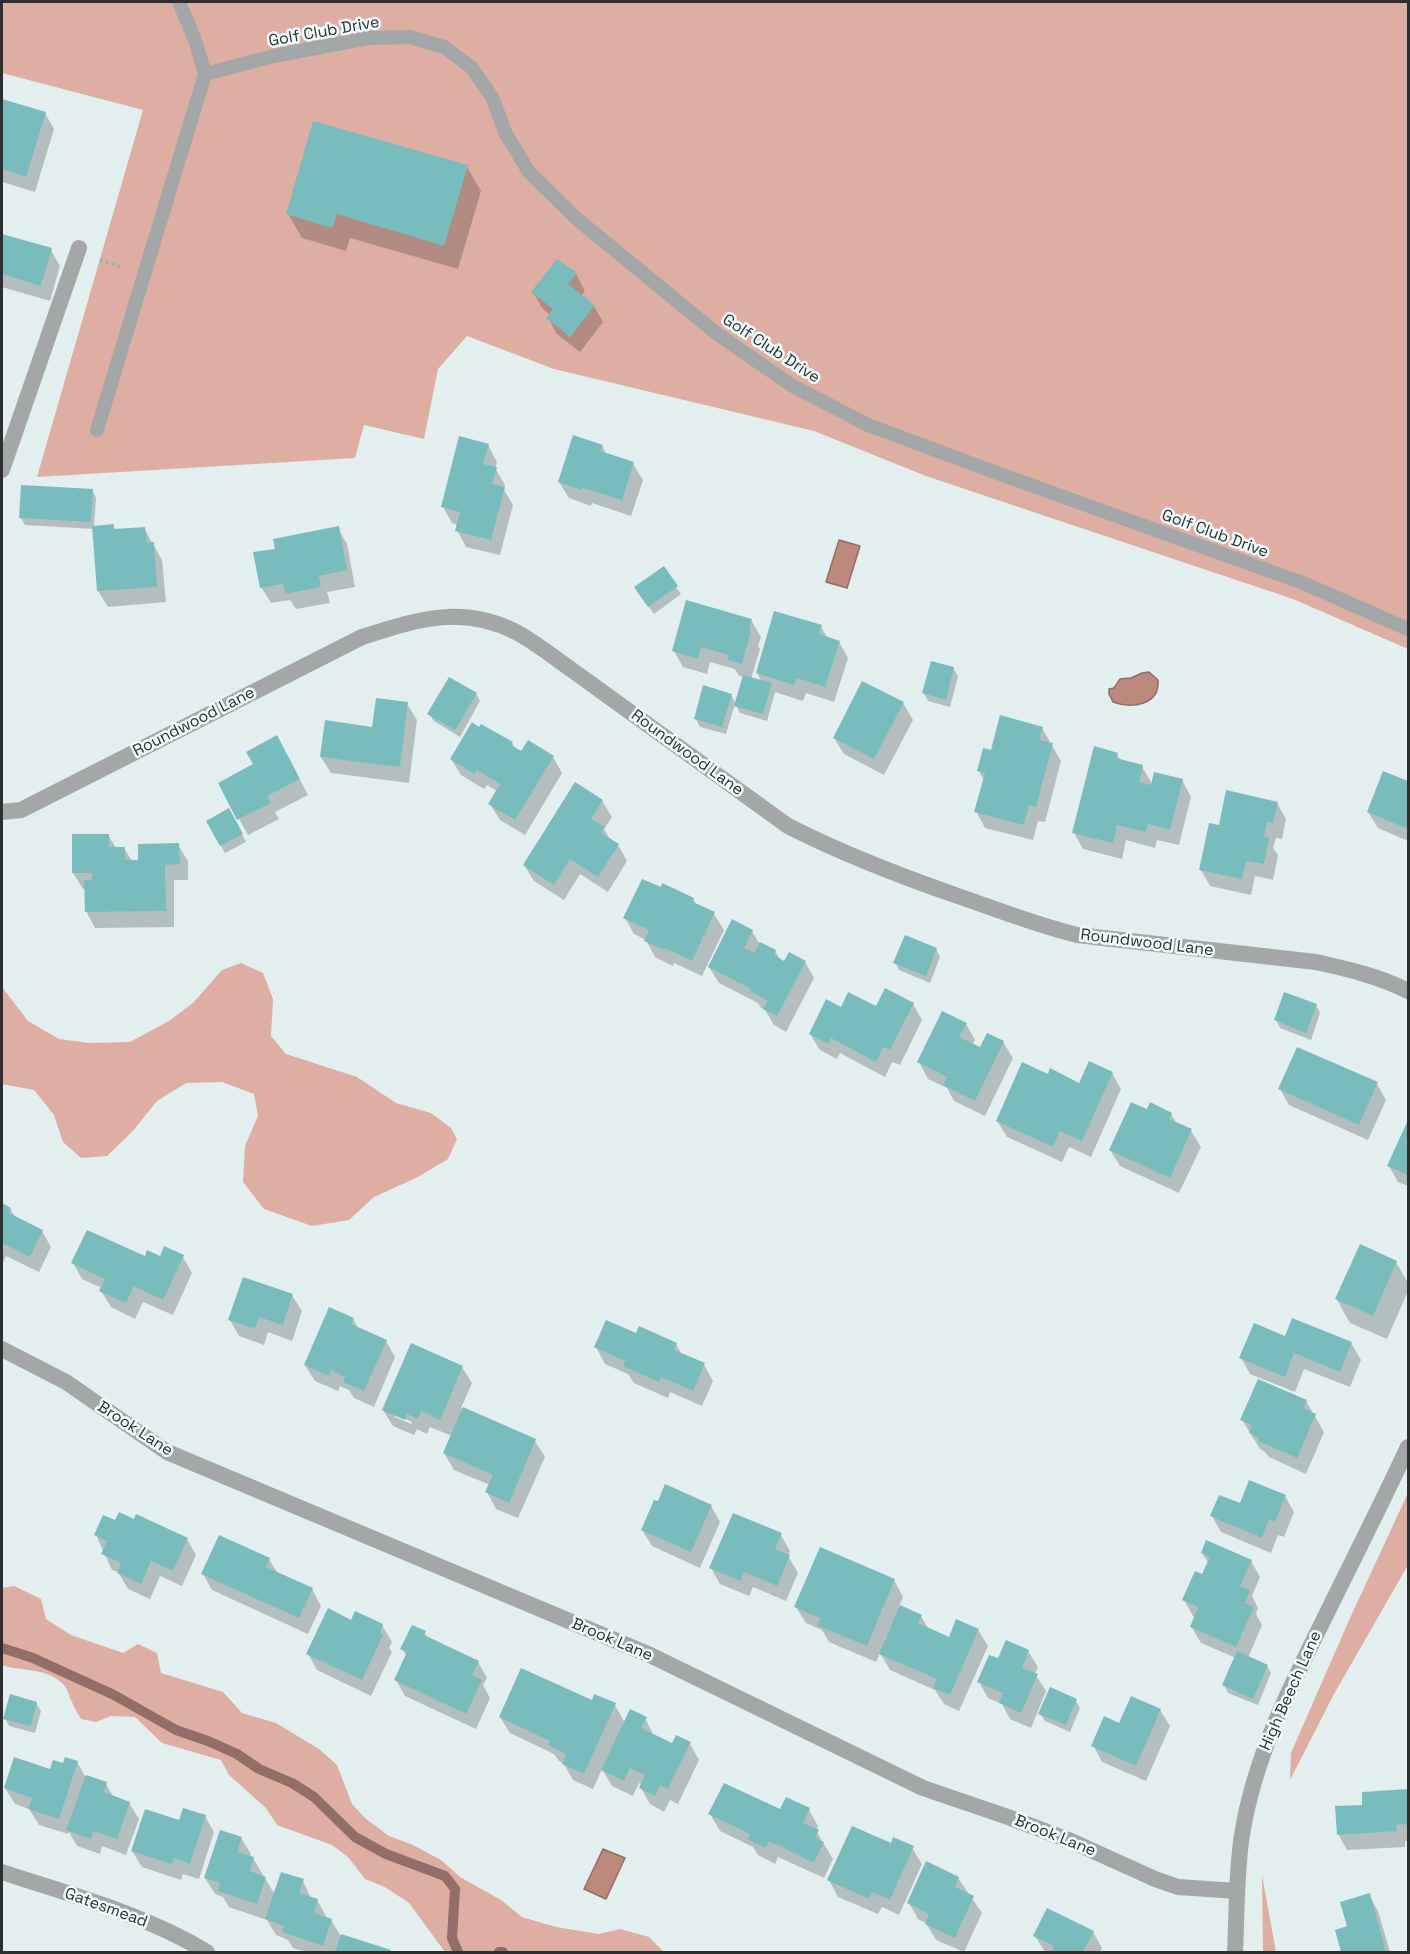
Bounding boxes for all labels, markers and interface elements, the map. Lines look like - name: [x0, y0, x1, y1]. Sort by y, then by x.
- street label: Golf Club Drive: [267, 13, 381, 51]
- street label: Golf Club Drive: [719, 310, 823, 388]
- street label: Golf Club Drive: [1159, 506, 1271, 562]
- street label: Roundwood Lane: [130, 683, 258, 761]
- street label: Roundwood Lane: [627, 706, 747, 800]
- street label: Roundwood Lane: [1079, 925, 1215, 961]
- street label: Brook Lane: [94, 1398, 176, 1460]
- street label: Brook Lane: [569, 1614, 655, 1666]
- street label: High Beech Lane: [1256, 1628, 1326, 1754]
- street label: Brook Lane: [1012, 1811, 1098, 1861]
- street label: Gatesmead: [62, 1884, 150, 1932]

